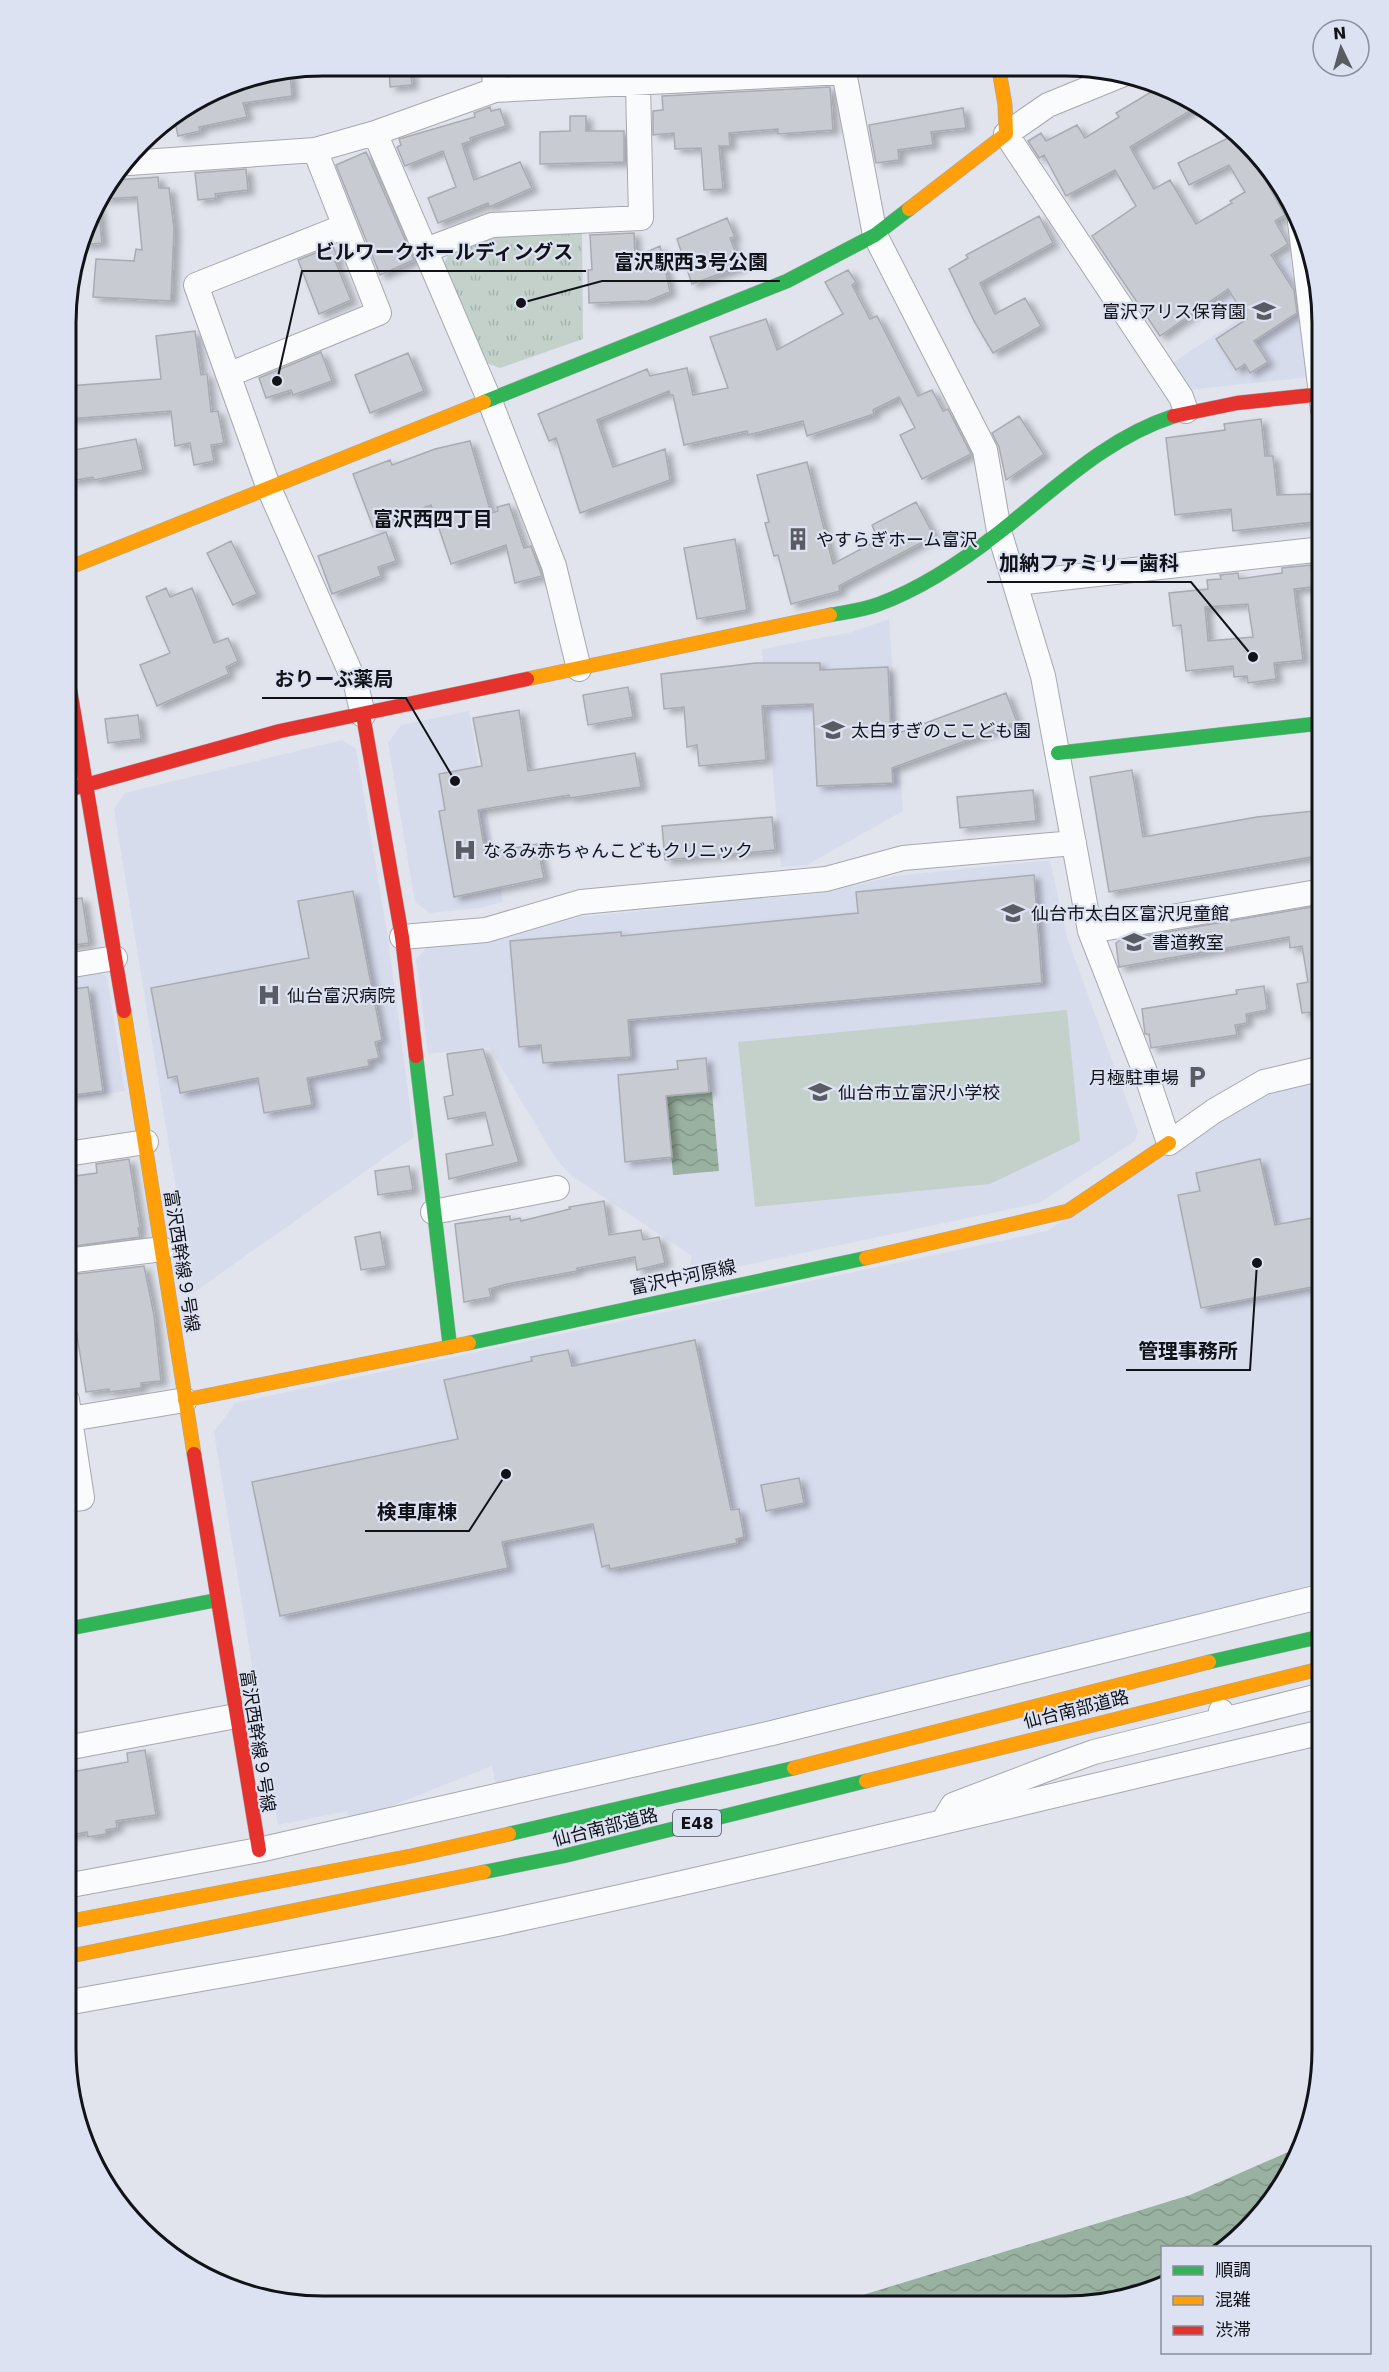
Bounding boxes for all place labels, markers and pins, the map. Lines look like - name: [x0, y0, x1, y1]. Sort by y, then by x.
- callout: ビルワークホールディングス: [302, 233, 586, 271]
- callout: 富沢駅西3号公園: [602, 243, 780, 281]
- school or university icon: 富沢アリス保育園: [1251, 298, 1277, 324]
- place label: 富沢アリス保育園: [1102, 301, 1246, 322]
- building icon: やすらぎホーム富沢: [785, 526, 811, 552]
- place label: やすらぎホーム富沢: [816, 529, 977, 550]
- callout: 加納ファミリー歯科: [987, 544, 1191, 582]
- callout: おりーぶ薬局: [262, 660, 406, 698]
- school or university icon: 太白すぎのここども園: [820, 717, 846, 743]
- place label: 太白すぎのここども園: [851, 720, 1031, 741]
- hospital icon: なるみ赤ちゃんこどもクリニック: [452, 837, 478, 863]
- place label: なるみ赤ちゃんこどもクリニック: [483, 840, 753, 861]
- school or university icon: 仙台市太白区富沢児童館: [1000, 900, 1026, 926]
- place label: 仙台市太白区富沢児童館: [1031, 903, 1229, 924]
- school or university icon: 書道教室: [1121, 929, 1147, 955]
- place label: 書道教室: [1152, 932, 1224, 953]
- hospital icon: 仙台富沢病院: [256, 982, 282, 1008]
- place label: 仙台富沢病院: [287, 985, 395, 1006]
- parking icon: 月極駐車場: [1184, 1064, 1210, 1090]
- place label: 月極駐車場: [1089, 1067, 1179, 1088]
- school or university icon: 仙台市立富沢小学校: [807, 1079, 833, 1105]
- place label: 仙台市立富沢小学校: [838, 1082, 1000, 1103]
- callout: 管理事務所: [1126, 1332, 1250, 1370]
- callout: 検車庫棟: [365, 1493, 469, 1531]

